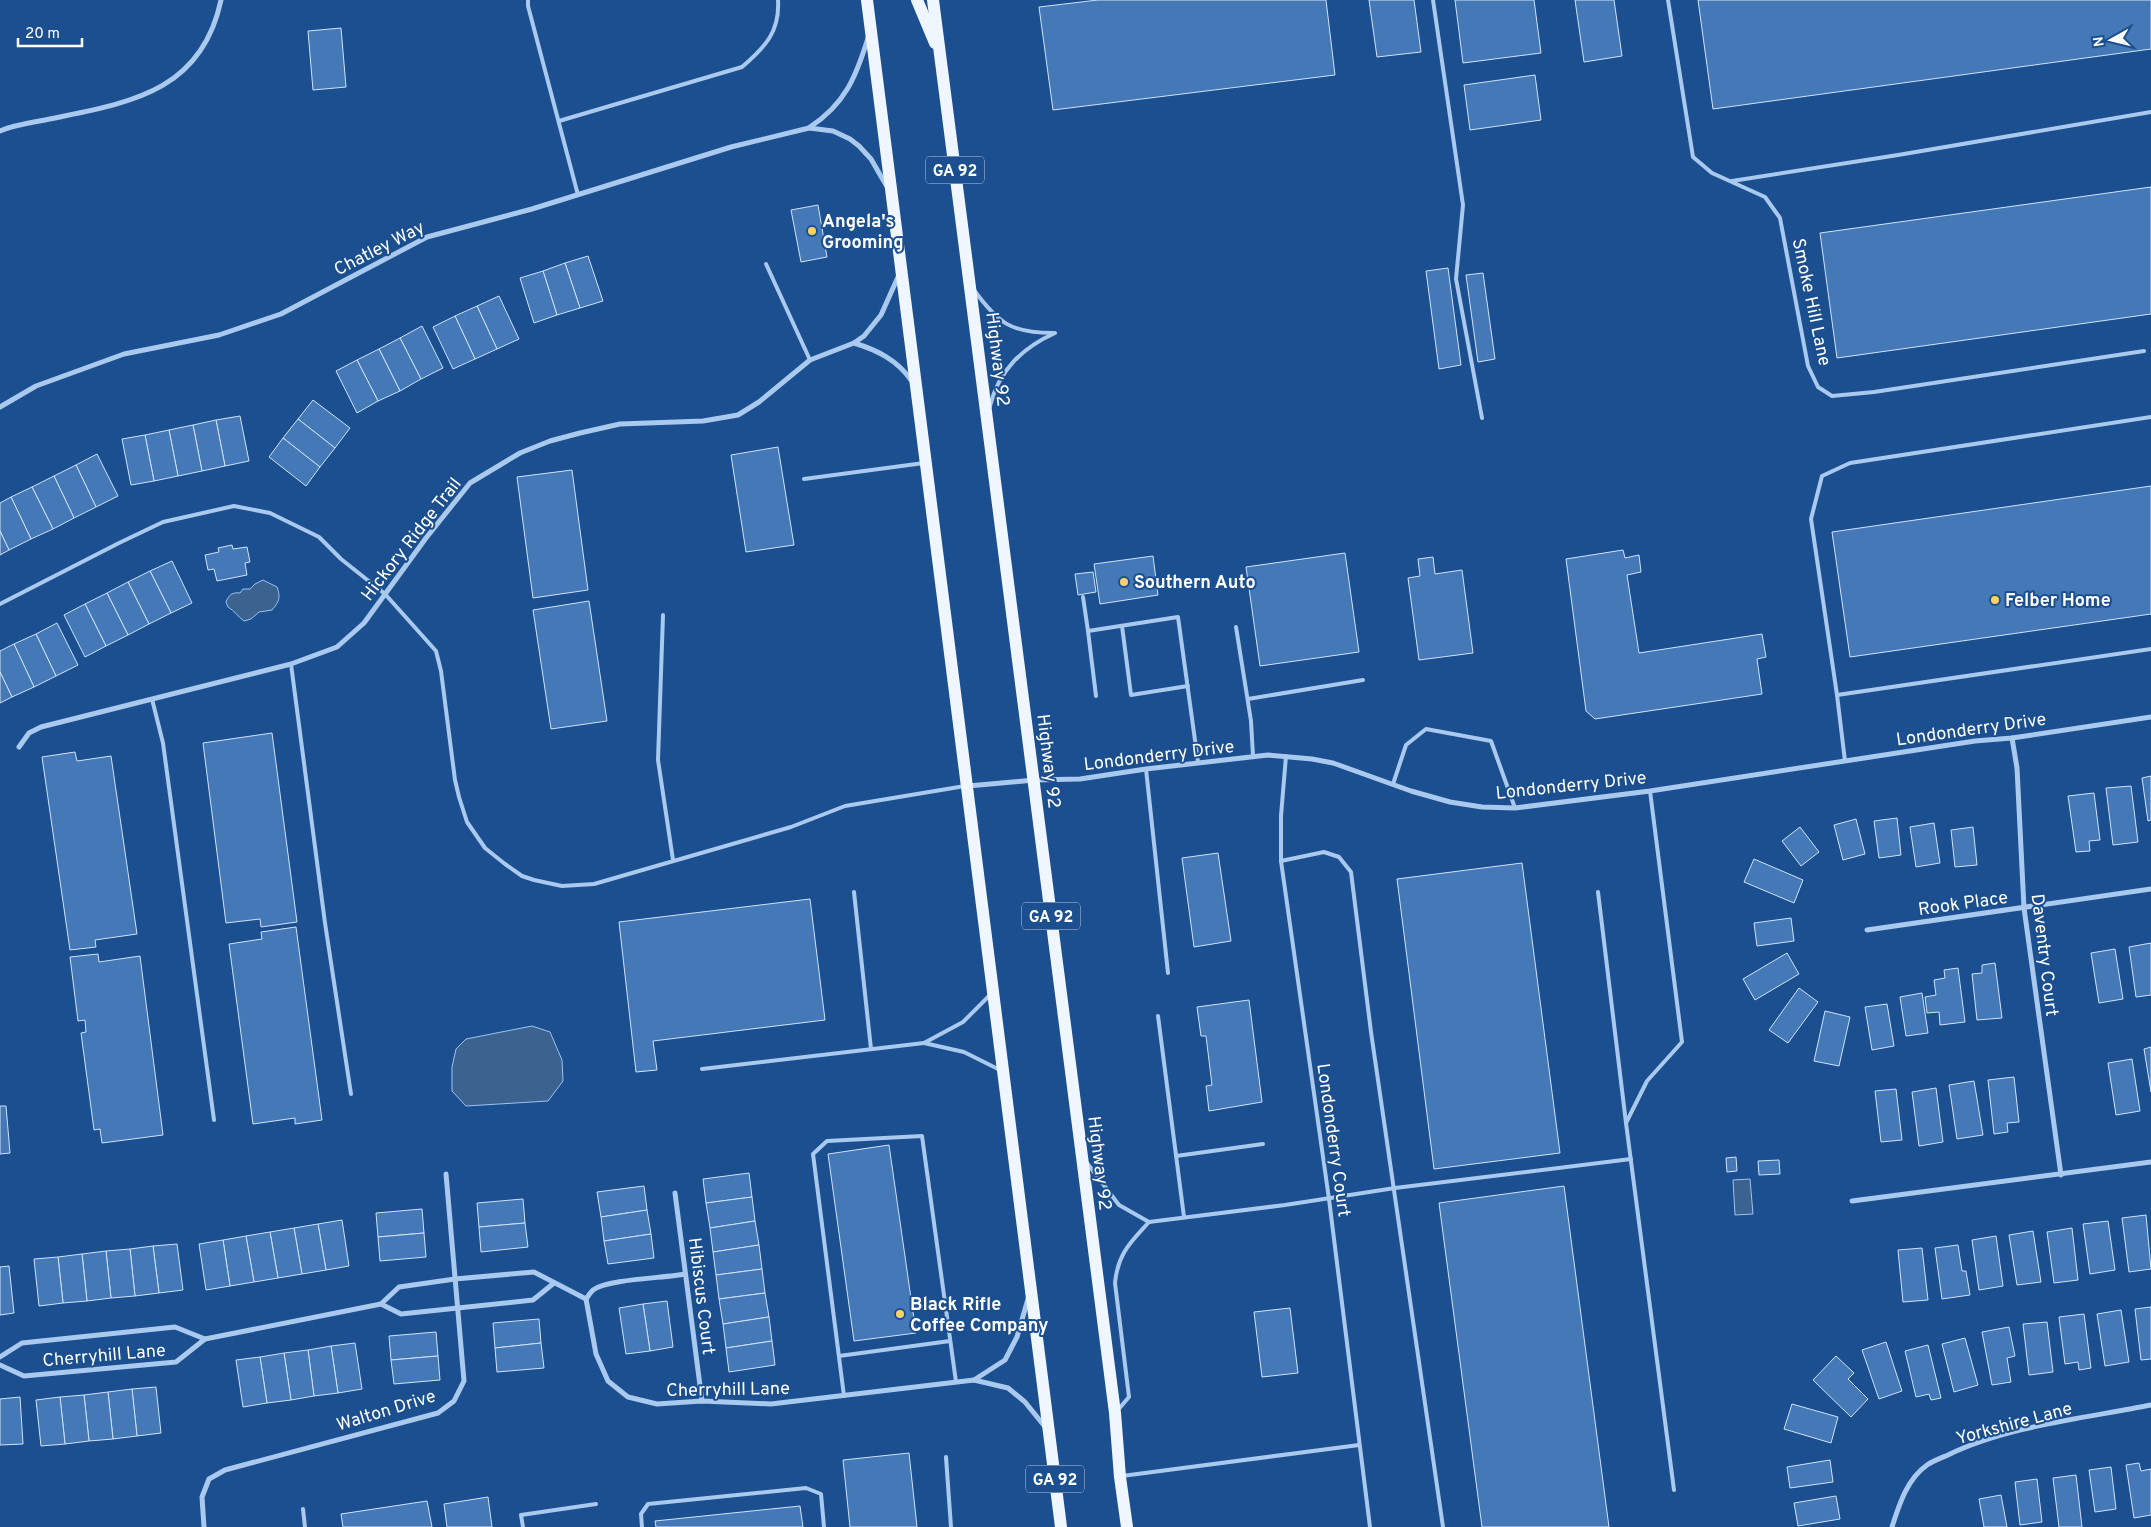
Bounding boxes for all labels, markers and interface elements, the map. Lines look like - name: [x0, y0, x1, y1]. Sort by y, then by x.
- scale bar: [18, 15, 81, 47]
- north arrow: [2086, 15, 2136, 65]
- text: 20 m: [25, 25, 60, 44]
- text: N: [2090, 35, 2109, 48]
- road number: GA 92: [926, 156, 984, 184]
- place label: Angela's Grooming: [822, 211, 904, 255]
- street label: Chatley Way: [331, 217, 429, 282]
- marker: Angela's Grooming: [806, 225, 818, 237]
- street label: Smoke Hill Lane: [1786, 236, 1835, 368]
- street label: Highway 92: [979, 311, 1014, 408]
- street label: Hickory Ridge Trail: [357, 474, 468, 606]
- place label: Southern Auto: [1134, 572, 1256, 595]
- marker: Southern Auto: [1118, 576, 1130, 588]
- place label: Felber Home: [2005, 590, 2111, 613]
- marker: Felber Home: [1989, 594, 2001, 606]
- street label: Londonderry Drive: [1895, 709, 2048, 752]
- street label: Highway 92: [1030, 713, 1065, 810]
- street label: Londonderry Drive: [1083, 736, 1236, 777]
- street label: Londonderry Drive: [1495, 767, 1648, 806]
- street label: Rook Place: [1917, 887, 2010, 922]
- street label: Daventry Court: [2025, 893, 2062, 1018]
- road number: GA 92: [1022, 902, 1080, 929]
- street label: Londonderry Court: [1310, 1062, 1355, 1218]
- street label: Highway 92: [1081, 1115, 1116, 1212]
- street label: Hibiscus Court: [682, 1236, 719, 1356]
- place label: Black Rifle Coffee Company: [910, 1294, 1048, 1338]
- marker: Black Rifle Coffee Company: [894, 1308, 906, 1320]
- street label: Cherryhill Lane: [41, 1340, 167, 1373]
- street label: Cherryhill Lane: [666, 1378, 790, 1403]
- street label: Walton Drive: [334, 1385, 439, 1437]
- street label: Yorkshire Lane: [1954, 1398, 2075, 1451]
- road number: GA 92: [1026, 1466, 1084, 1492]

